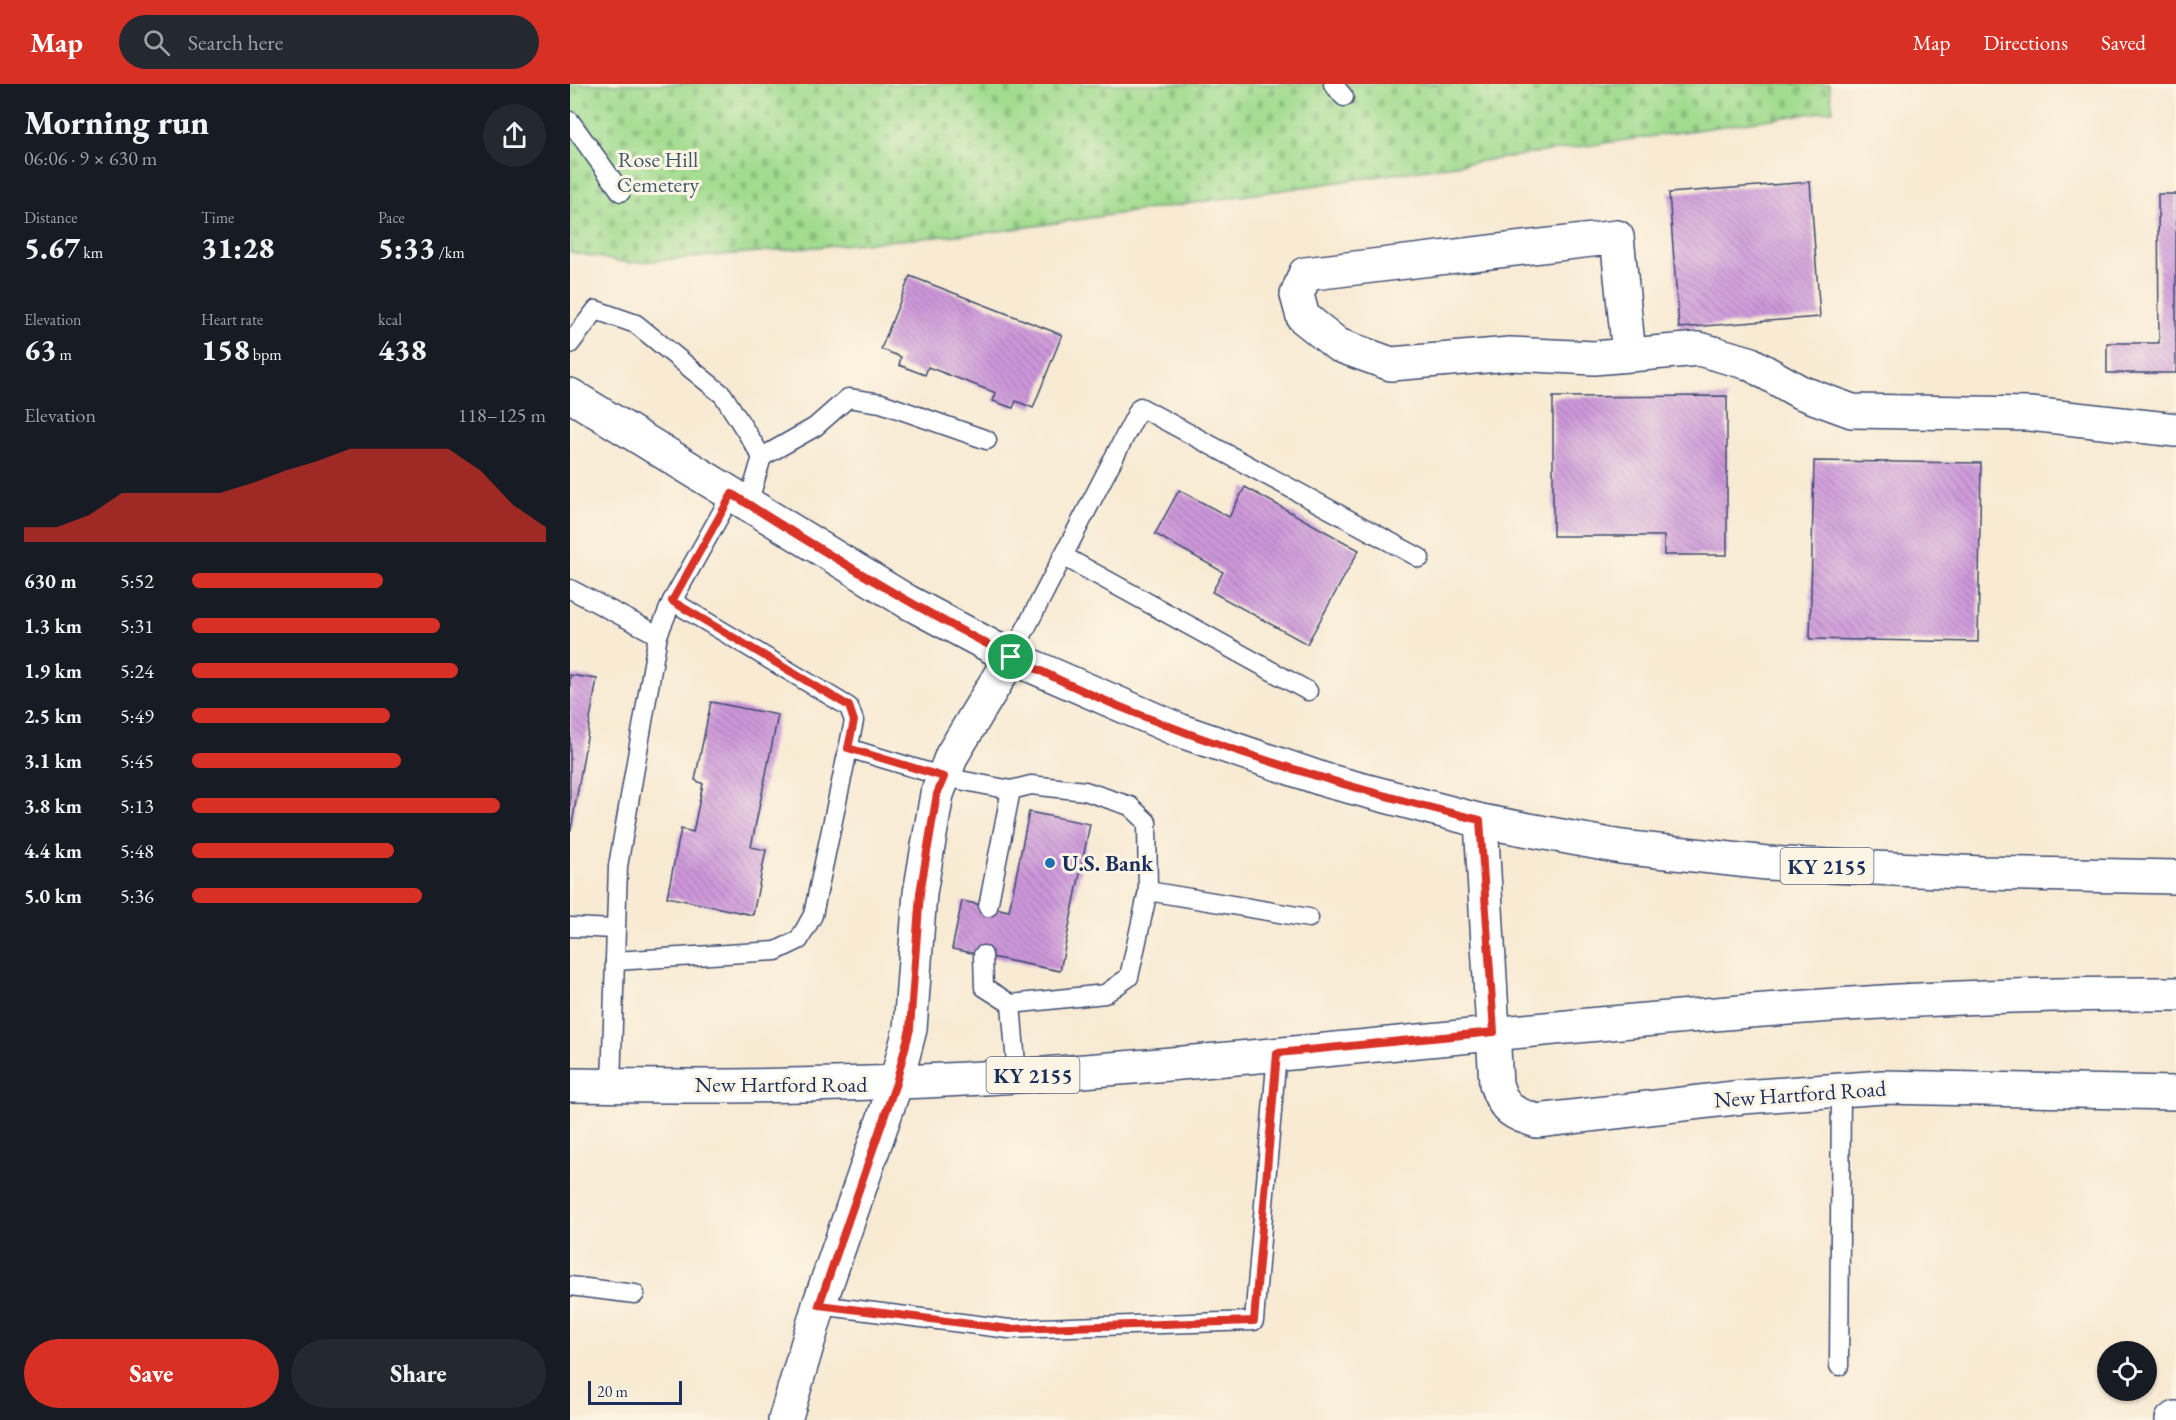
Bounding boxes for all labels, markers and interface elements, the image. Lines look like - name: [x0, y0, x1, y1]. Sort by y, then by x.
- search box: [119, 15, 539, 69]
- text: Map: [30, 24, 83, 60]
- icon: search: [140, 26, 173, 59]
- text: Search here: [188, 28, 283, 57]
- text: Map: [1913, 29, 1950, 56]
- text: Directions: [1983, 29, 2068, 56]
- text: Saved: [2101, 29, 2146, 56]
- text: Morning run: [24, 101, 209, 144]
- button: share: [483, 104, 546, 167]
- text: 06:06 · 9 × 630 m: [24, 145, 157, 171]
- park label: Rose Hill Cemetery: [617, 145, 700, 199]
- text: Distance: [24, 207, 77, 228]
- text: Time: [201, 207, 234, 228]
- text: Pace: [378, 207, 405, 228]
- text: 5.67: [24, 228, 80, 267]
- text: 31:28: [201, 228, 274, 267]
- text: 5:33: [378, 228, 435, 267]
- text: km: [80, 242, 103, 263]
- text: /km: [435, 242, 465, 263]
- text: Elevation: [24, 309, 82, 330]
- text: Heart rate: [201, 309, 263, 330]
- text: kcal: [378, 309, 402, 330]
- text: 63: [24, 330, 56, 369]
- text: 158: [201, 330, 250, 369]
- text: 438: [378, 330, 427, 369]
- text: m: [56, 344, 72, 365]
- text: bpm: [250, 344, 282, 365]
- text: Elevation: [24, 402, 96, 428]
- text: 118–125 m: [458, 402, 546, 428]
- text: 630 m: [24, 568, 77, 594]
- text: 5:52: [120, 568, 154, 594]
- text: 1.3 km: [24, 613, 82, 639]
- text: 5:31: [120, 613, 154, 639]
- pin: [985, 631, 1036, 682]
- icon: arrive: [994, 640, 1027, 673]
- text: 1.9 km: [24, 658, 82, 684]
- text: 5:24: [120, 658, 154, 684]
- text: 2.5 km: [24, 703, 82, 729]
- text: 5:49: [120, 703, 154, 729]
- text: 3.1 km: [24, 748, 82, 774]
- text: 5:45: [120, 748, 154, 774]
- text: 3.8 km: [24, 793, 82, 819]
- text: 5:13: [120, 793, 154, 819]
- text: 4.4 km: [24, 838, 82, 864]
- text: 5:48: [120, 838, 154, 864]
- road number: KY 2155: [1780, 848, 1874, 884]
- place label: U.S. Bank: [1062, 849, 1154, 878]
- marker: U.S. Bank: [1043, 856, 1057, 870]
- text: 5.0 km: [24, 883, 82, 909]
- text: 5:36: [120, 883, 154, 909]
- road number: KY 2155: [986, 1057, 1080, 1093]
- street label: New Hartford Road: [695, 1070, 868, 1099]
- street label: New Hartford Road: [1713, 1073, 1888, 1114]
- button: Save: [24, 1339, 279, 1408]
- button: Share: [291, 1339, 546, 1408]
- map controls: [2097, 1341, 2157, 1401]
- button: locate: [2097, 1341, 2157, 1401]
- scale bar: [588, 1378, 682, 1406]
- text: 20 m: [597, 1381, 628, 1402]

